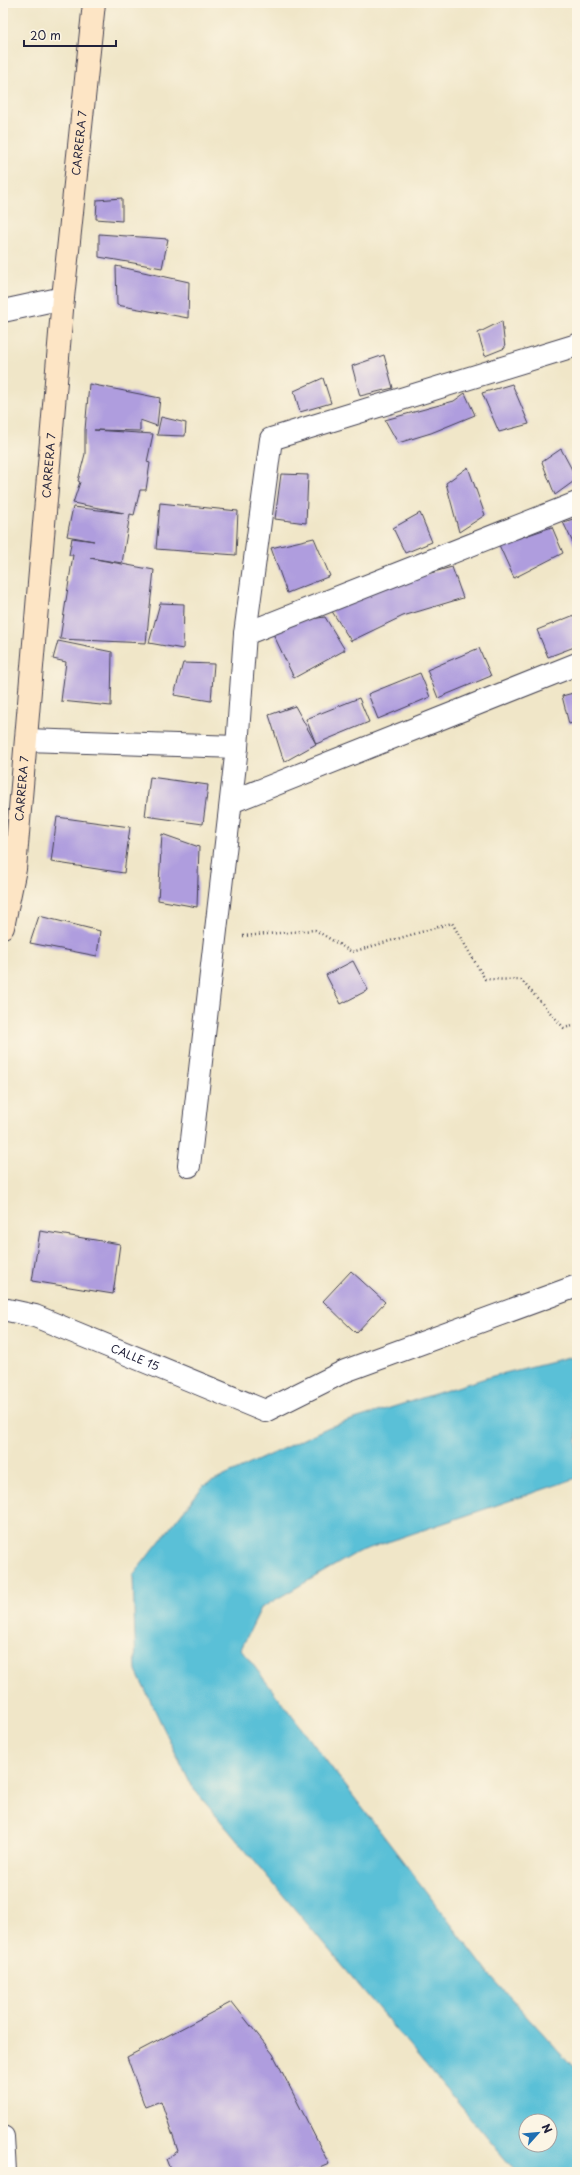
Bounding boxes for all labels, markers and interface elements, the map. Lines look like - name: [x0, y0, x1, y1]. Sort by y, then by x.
- scale bar: [24, 22, 116, 48]
- text: 20 m: [30, 26, 61, 44]
- street label: CARRERA 7: [67, 110, 91, 176]
- street label: CARRERA 7: [37, 432, 60, 499]
- street label: CARRERA 7: [10, 755, 32, 822]
- street label: CALLE 15: [108, 1339, 162, 1375]
- north arrow: [518, 2113, 558, 2153]
- text: N: [538, 2120, 557, 2136]

